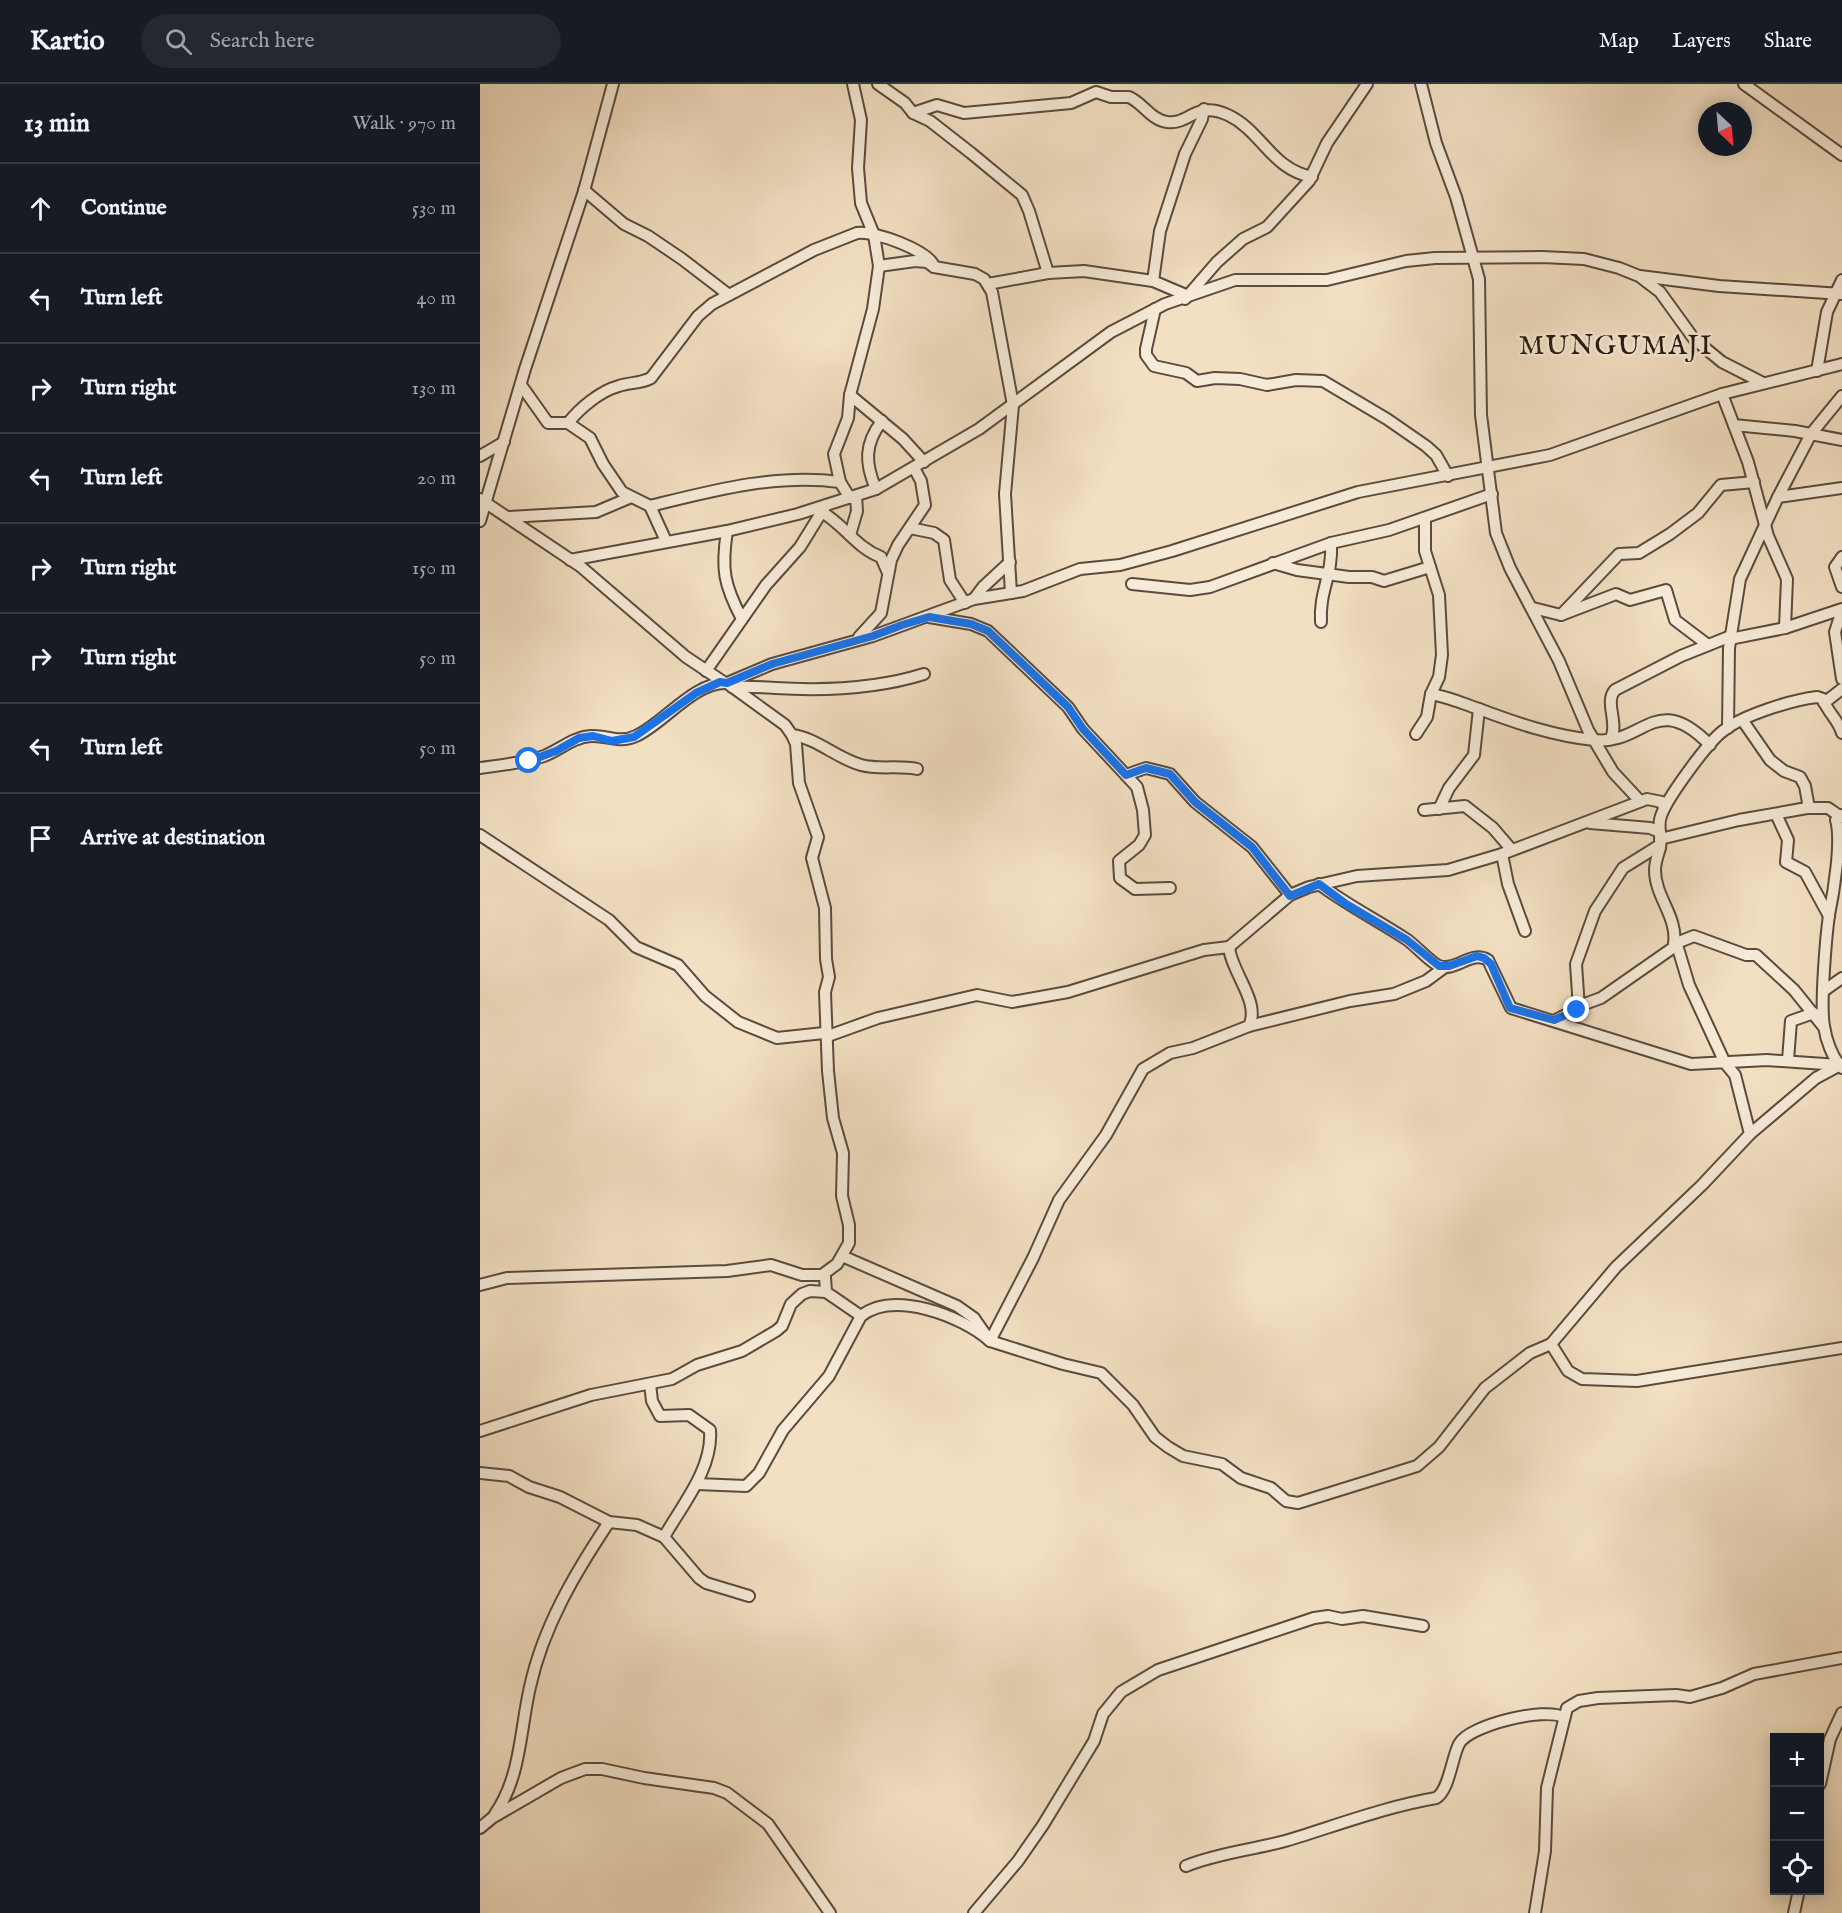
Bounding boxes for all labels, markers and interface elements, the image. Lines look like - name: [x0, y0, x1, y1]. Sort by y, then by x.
- search box: [141, 14, 561, 68]
- text: Kartio: [30, 24, 105, 59]
- icon: search: [162, 25, 195, 58]
- text: Search here: [210, 27, 315, 55]
- text: Map: [1599, 28, 1639, 55]
- text: Layers: [1672, 28, 1731, 55]
- text: Share: [1764, 28, 1812, 55]
- north arrow: [1698, 102, 1752, 156]
- text: 13 min: [24, 107, 90, 140]
- text: Walk · 970 m: [352, 111, 456, 136]
- icon: ahead: [24, 192, 57, 225]
- text: Continue: [81, 194, 167, 222]
- text: 530 m: [412, 196, 456, 221]
- icon: left: [24, 282, 57, 315]
- text: Turn left: [81, 284, 163, 312]
- text: 40 m: [417, 286, 456, 311]
- district label: MUNGUMAJI: [1519, 330, 1713, 364]
- icon: right: [24, 372, 57, 405]
- text: Turn right: [81, 374, 176, 402]
- text: 130 m: [411, 376, 456, 401]
- icon: left: [24, 462, 57, 495]
- text: Turn left: [81, 464, 163, 492]
- text: 20 m: [417, 466, 456, 491]
- icon: right: [24, 552, 57, 585]
- text: Turn right: [81, 554, 176, 582]
- text: 150 m: [412, 556, 456, 581]
- icon: right: [24, 642, 57, 675]
- text: Turn right: [81, 644, 176, 672]
- text: 50 m: [419, 646, 456, 671]
- icon: left: [24, 732, 57, 765]
- text: Turn left: [81, 734, 163, 762]
- text: 50 m: [419, 736, 456, 761]
- route start: [515, 747, 541, 773]
- icon: arrive: [24, 822, 57, 855]
- text: Arrive at destination: [81, 824, 265, 852]
- route end: [1563, 996, 1589, 1022]
- map controls: [1770, 1733, 1824, 1895]
- button: +: [1770, 1733, 1824, 1787]
- button: −: [1770, 1787, 1824, 1841]
- button: locate: [1770, 1841, 1824, 1895]

